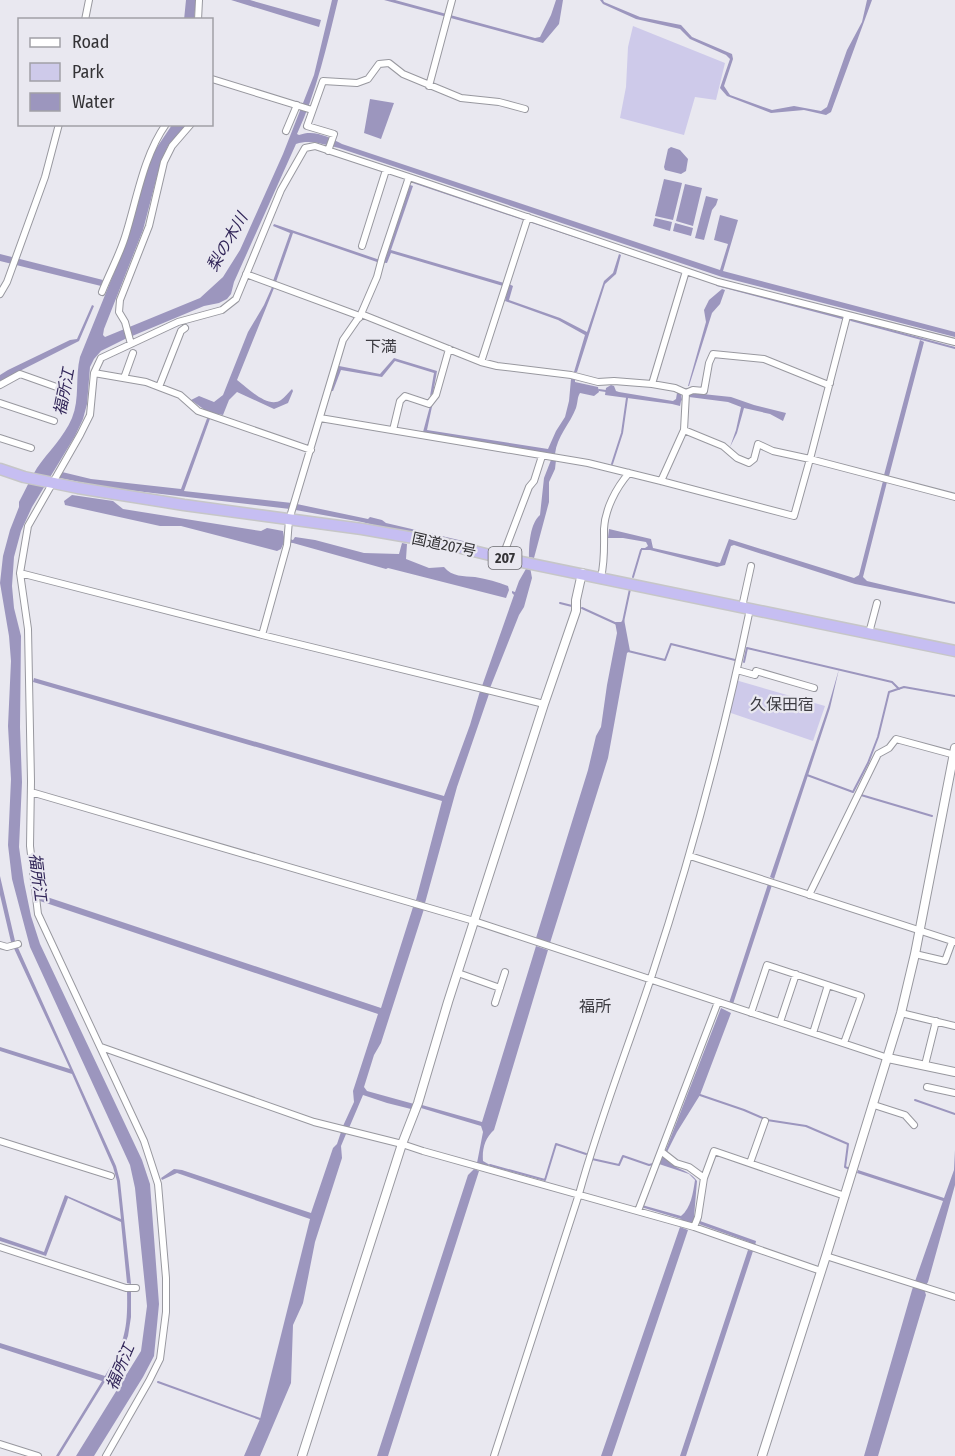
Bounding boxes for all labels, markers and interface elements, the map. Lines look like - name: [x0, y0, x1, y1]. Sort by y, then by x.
- legend: [18, 18, 213, 126]
- text: Road: [72, 31, 109, 53]
- text: Park: [72, 61, 105, 83]
- text: Water: [72, 91, 115, 113]
- water label: 梨の木川: [203, 208, 252, 274]
- district label: 下満: [365, 337, 397, 356]
- water label: 福所江: [50, 365, 78, 417]
- street label: 国道207号: [410, 529, 478, 561]
- road number: 207: [488, 547, 522, 569]
- district label: 久保田宿: [750, 695, 814, 714]
- water label: 福所江: [26, 852, 51, 904]
- district label: 福所: [579, 997, 611, 1016]
- water label: 福所江: [102, 1339, 139, 1393]

